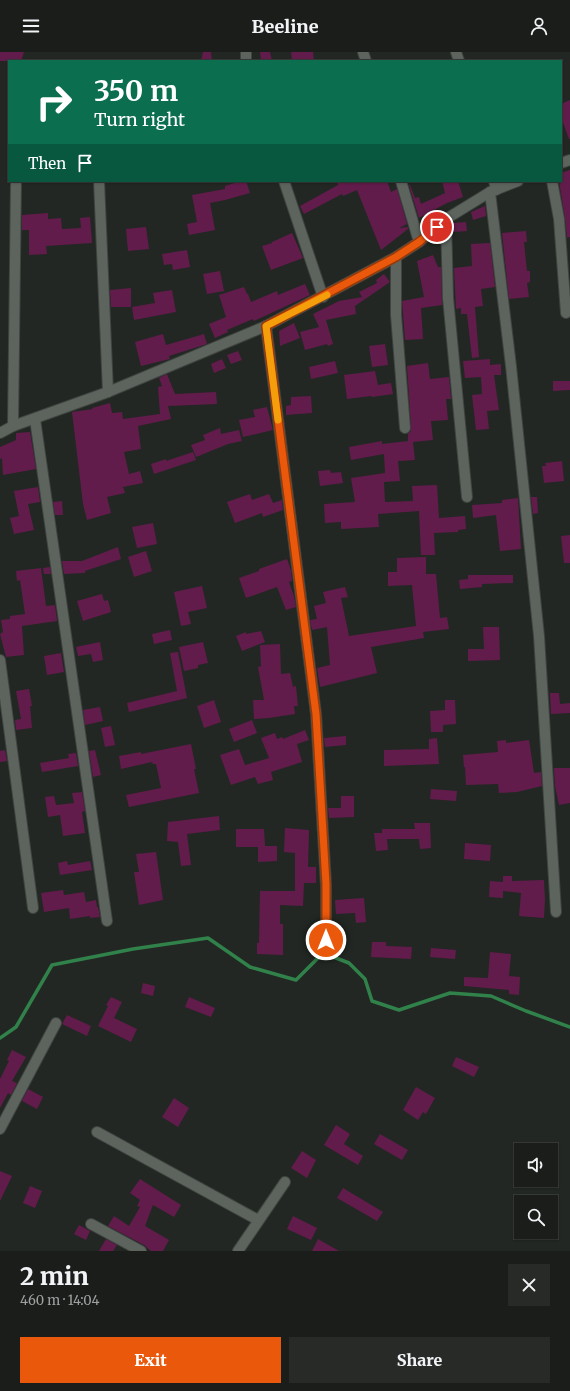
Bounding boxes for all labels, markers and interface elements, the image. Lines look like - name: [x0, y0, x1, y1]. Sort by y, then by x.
- icon: menu: [20, 15, 42, 37]
- text: Beeline: [251, 15, 319, 38]
- icon: person: [528, 15, 550, 37]
- text: 350 m: [94, 73, 178, 109]
- icon: right: [28, 76, 80, 128]
- text: Turn right: [94, 108, 185, 131]
- icon: arrive: [74, 152, 96, 174]
- text: Then: [28, 154, 66, 173]
- pin: [420, 210, 454, 244]
- icon: arrive: [426, 216, 448, 238]
- position arrow: [305, 919, 347, 961]
- map controls: [514, 1143, 558, 1239]
- button: sound: [514, 1143, 558, 1187]
- button: search: [514, 1195, 558, 1239]
- text: 2 min: [20, 1261, 89, 1292]
- button: close: [508, 1264, 550, 1306]
- text: 460 m · 14:04: [20, 1292, 100, 1309]
- button: Exit: [20, 1337, 281, 1383]
- button: Share: [289, 1337, 550, 1383]

